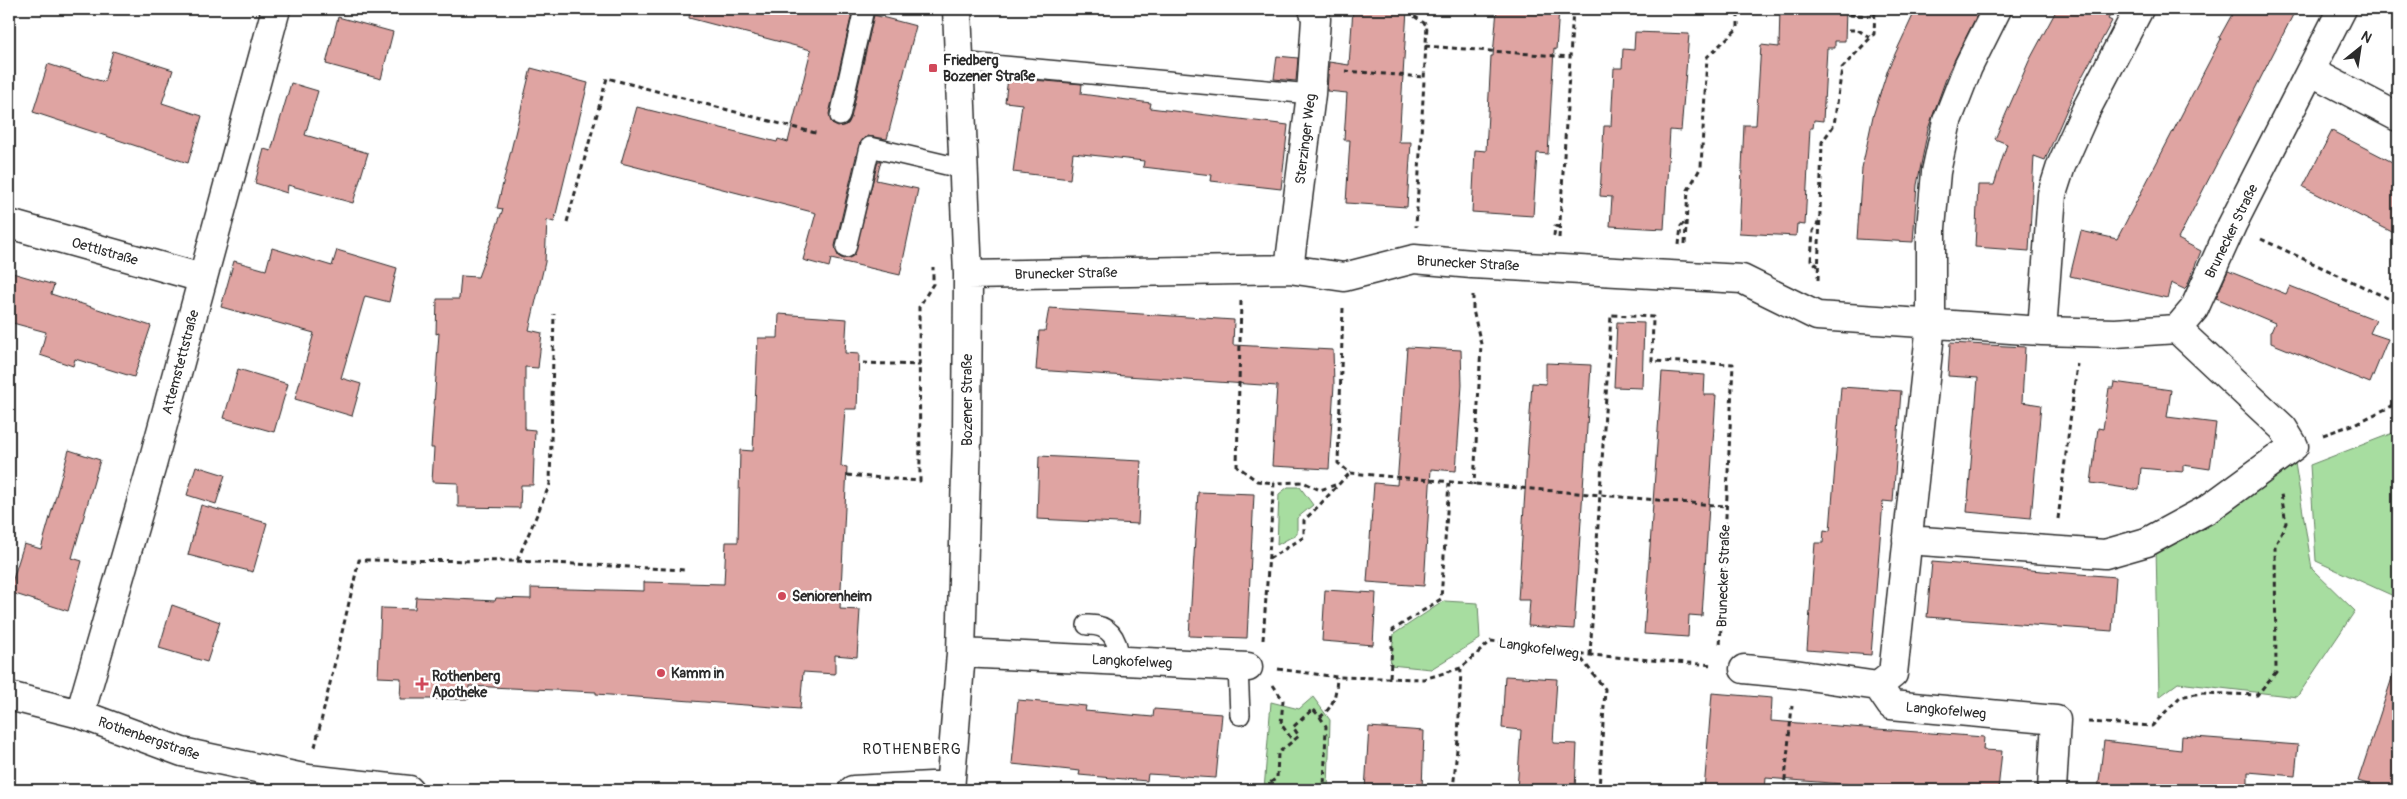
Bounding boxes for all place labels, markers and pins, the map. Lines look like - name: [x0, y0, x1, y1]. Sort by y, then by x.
- place label: Friedberg Bozener Straße: [943, 52, 1036, 85]
- marker: Friedberg Bozener Straße: [927, 62, 939, 74]
- place label: Seniorenheim: [792, 588, 873, 605]
- marker: Seniorenheim: [776, 590, 788, 602]
- place label: Kamm in: [671, 665, 724, 682]
- marker: Kamm in: [655, 667, 667, 679]
- place label: Rothenberg Apotheke: [432, 668, 500, 701]
- marker: Rothenberg Apotheke: [416, 678, 428, 690]

